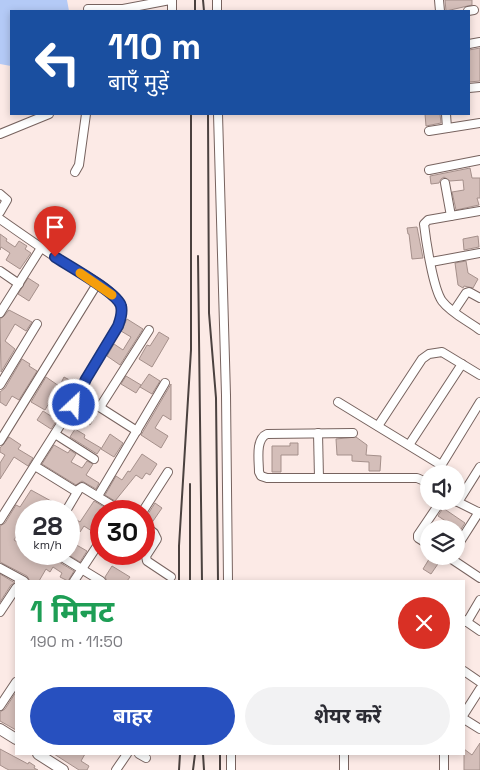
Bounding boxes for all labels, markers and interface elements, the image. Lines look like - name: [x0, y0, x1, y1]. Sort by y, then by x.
- text: 110 m: [108, 25, 201, 69]
- icon: left: [25, 30, 90, 95]
- text: बाएँ मुड़ें: [108, 68, 169, 96]
- pin: [34, 206, 76, 257]
- icon: arrive: [41, 213, 69, 241]
- position arrow: [47, 378, 99, 430]
- map controls: [420, 465, 465, 565]
- button: sound: [420, 465, 465, 510]
- speed limit sign: 30: [90, 500, 155, 565]
- text: 28: [33, 510, 62, 542]
- button: layers: [420, 520, 465, 565]
- text: km/h: [33, 537, 62, 553]
- text: 1 मिनट: [30, 592, 114, 631]
- button: close: [398, 597, 450, 649]
- text: 190 m · 11:50: [30, 631, 123, 652]
- button: बाहर: [30, 687, 235, 745]
- button: शेयर करें: [245, 687, 450, 745]

